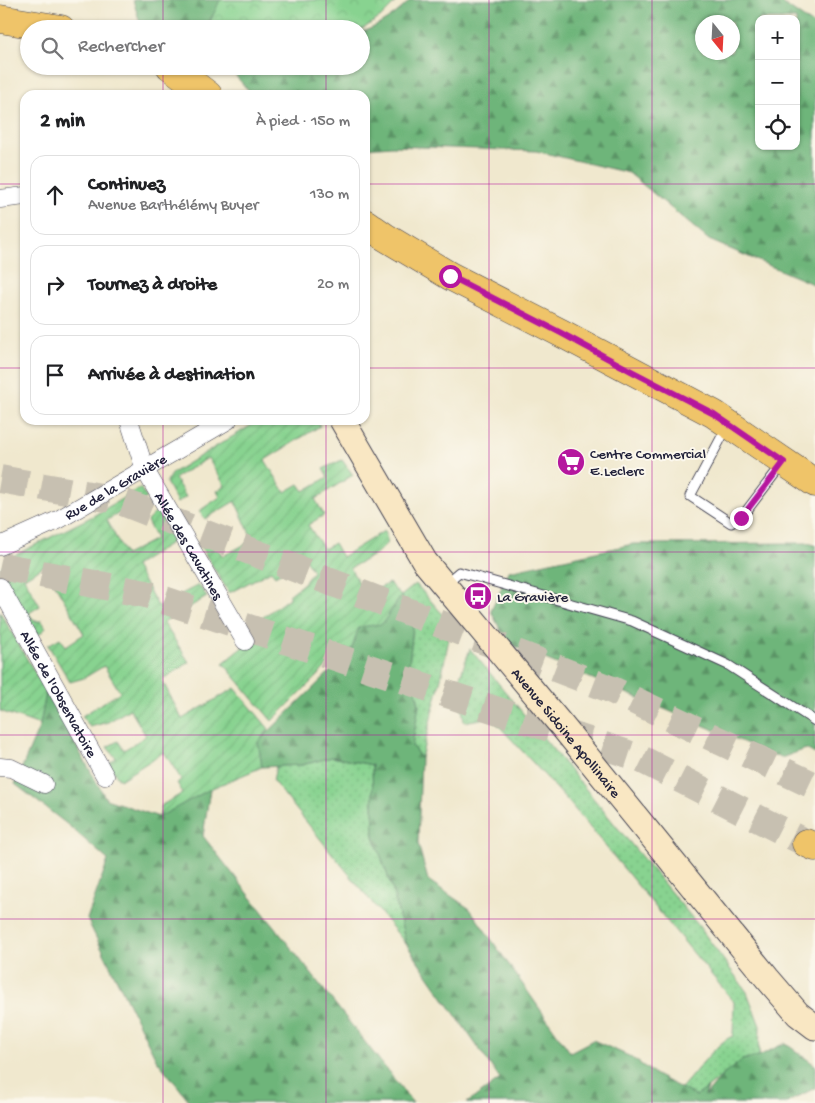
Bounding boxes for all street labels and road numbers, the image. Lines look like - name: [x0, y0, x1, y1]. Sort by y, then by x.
- street label: Rue de la Gravière: [62, 451, 171, 525]
- street label: Allée des Cavatines: [149, 490, 226, 604]
- street label: Allée de l'Observatoire: [15, 628, 100, 762]
- street label: Avenue Sidoine Apollinaire: [506, 665, 624, 802]

